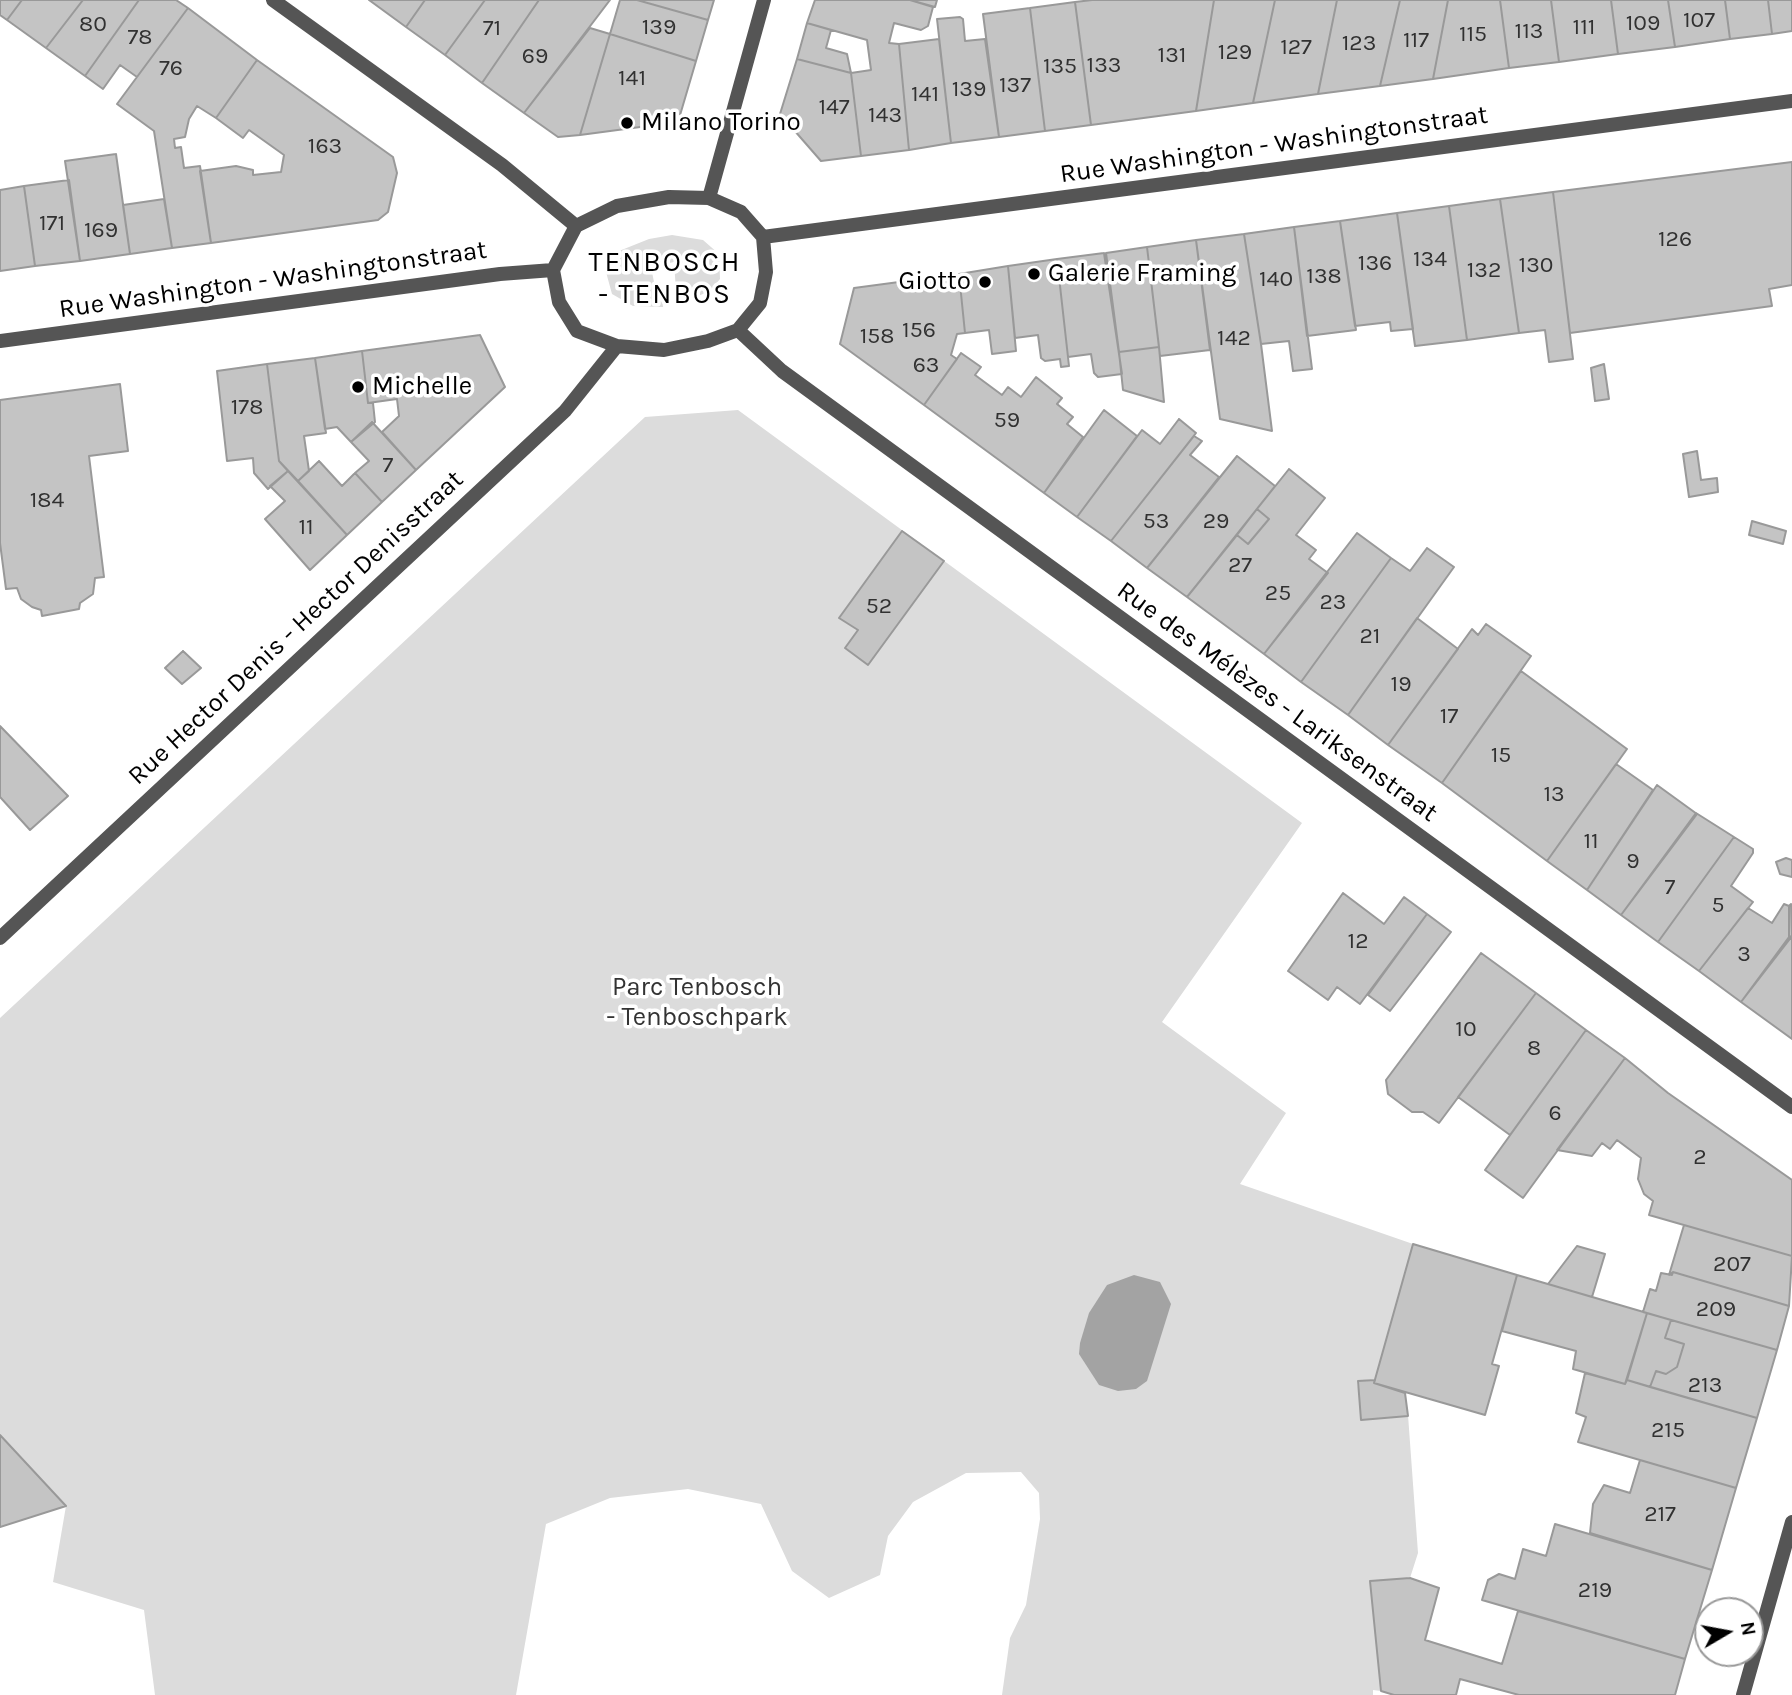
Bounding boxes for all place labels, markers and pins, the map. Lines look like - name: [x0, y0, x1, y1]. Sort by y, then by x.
- place label: Milano Torino: [641, 107, 801, 139]
- marker: Milano Torino: [619, 115, 635, 131]
- place label: Galerie Framing: [1048, 258, 1236, 290]
- place label: Giotto: [899, 266, 971, 298]
- marker: Galerie Framing: [1026, 266, 1042, 282]
- marker: Giotto: [977, 274, 993, 290]
- place label: Michelle: [372, 371, 472, 403]
- marker: Michelle: [350, 379, 366, 395]

